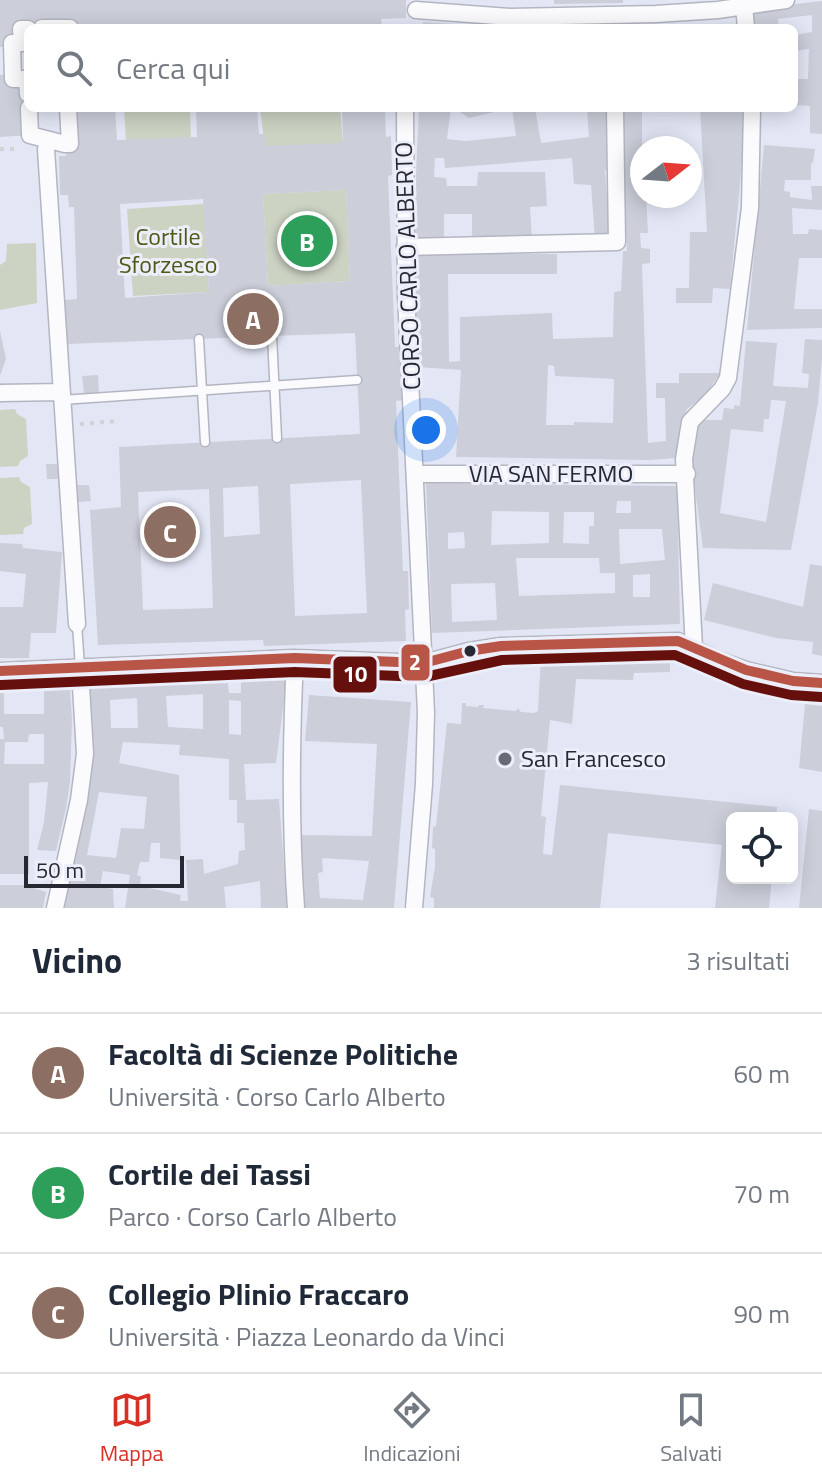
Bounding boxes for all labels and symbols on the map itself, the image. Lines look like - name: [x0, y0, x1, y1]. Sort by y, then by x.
- north arrow: [630, 136, 702, 208]
- street label: CORSO CARLO ALBERTO: [385, 141, 429, 391]
- pin: B: [281, 211, 333, 271]
- park label: Cortile Sforzesco: [119, 218, 217, 282]
- pin: A: [227, 289, 279, 349]
- your location: [406, 410, 446, 450]
- street label: VIA SAN FERMO: [469, 455, 633, 491]
- pin: C: [144, 502, 196, 562]
- line badge: 2: [400, 643, 431, 682]
- unlabelled marker: [462, 643, 478, 659]
- text: 2: [409, 645, 421, 679]
- line badge: 10: [332, 655, 378, 694]
- text: 10: [343, 657, 367, 691]
- place label: San Francesco: [521, 740, 666, 776]
- marker: San Francesco: [496, 750, 514, 768]
- scale bar: [24, 852, 184, 888]

